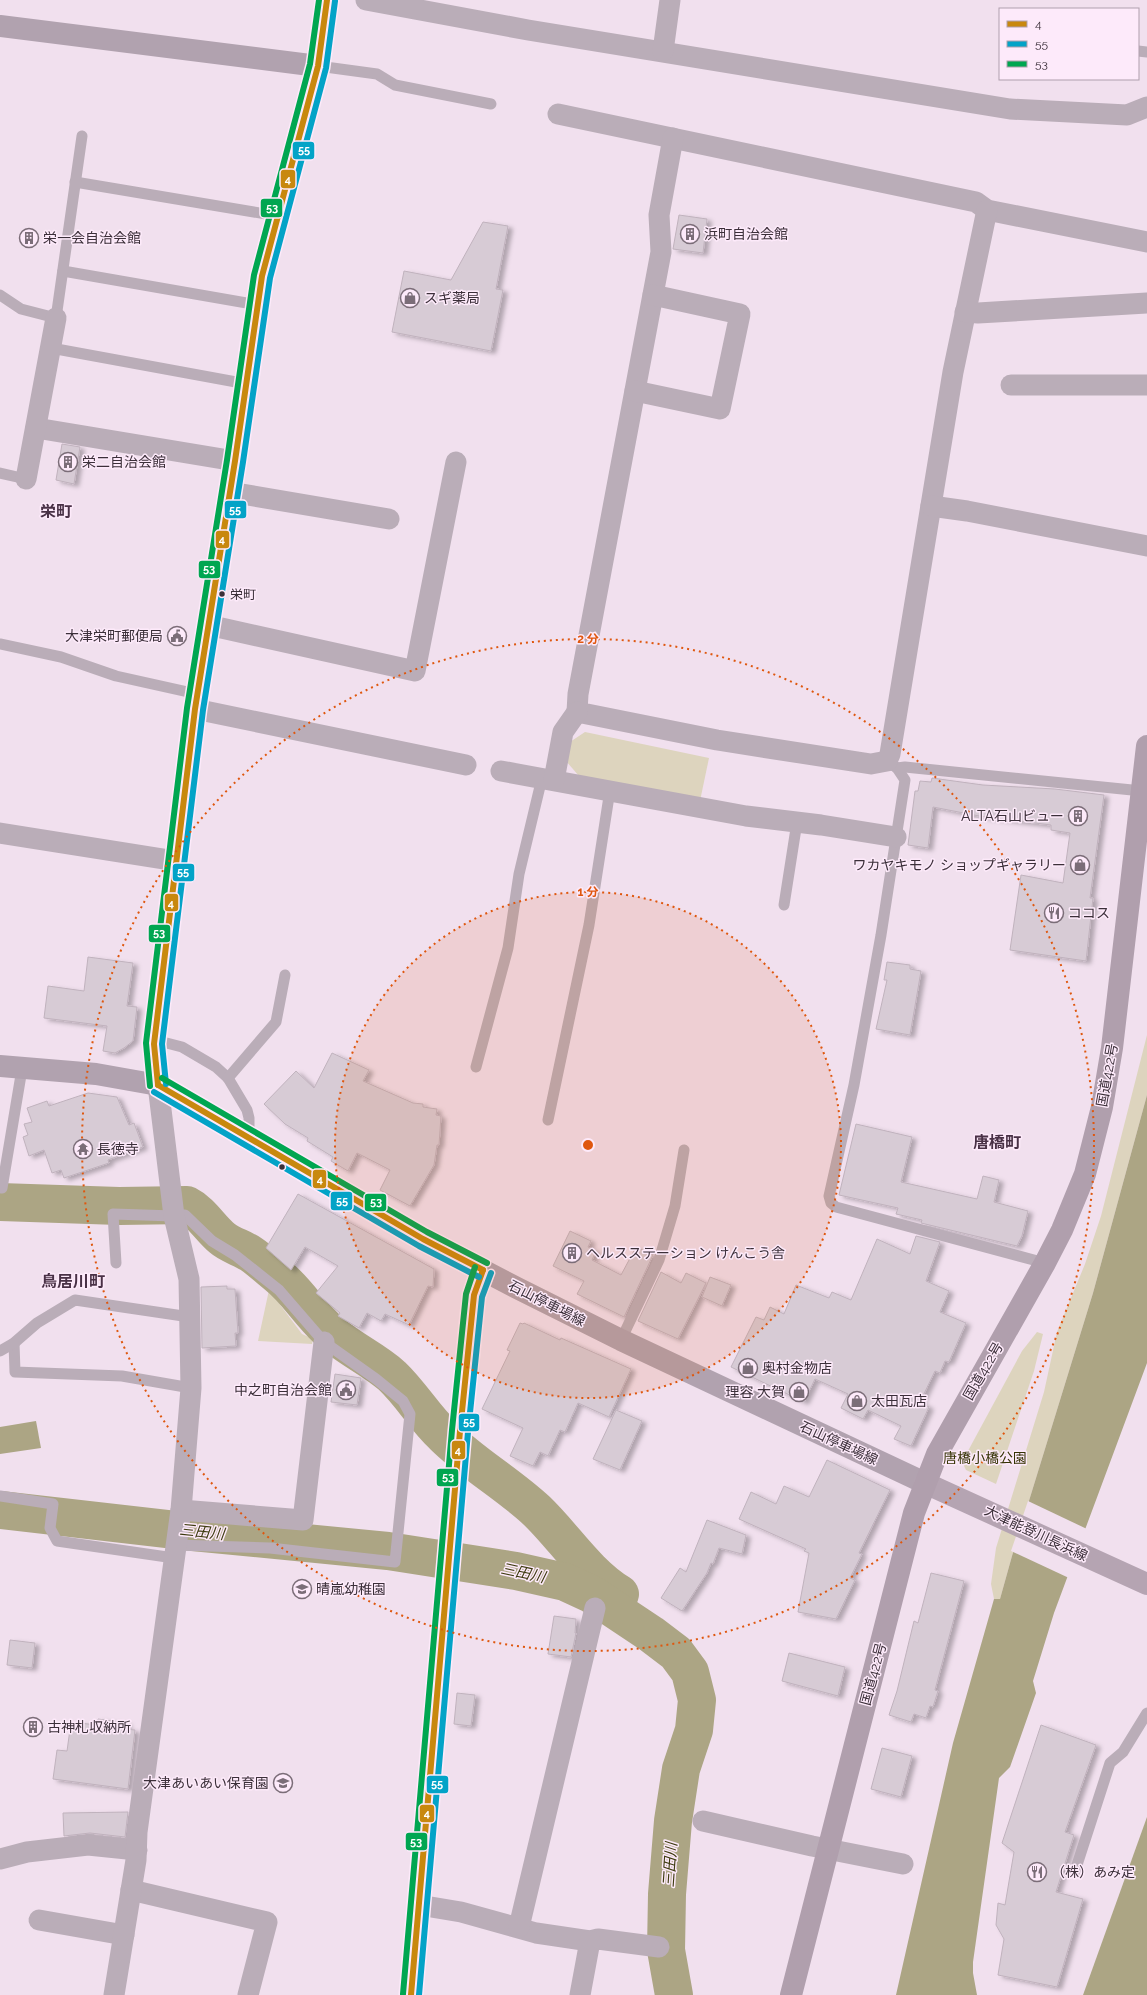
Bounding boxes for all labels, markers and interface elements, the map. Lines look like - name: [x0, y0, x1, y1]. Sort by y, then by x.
- legend: [999, 8, 1139, 80]
- text: 4: [1035, 17, 1042, 31]
- text: 55: [1035, 37, 1049, 51]
- text: 53: [1035, 57, 1048, 71]
- line badge: 55: [292, 141, 315, 160]
- text: 55: [298, 144, 310, 157]
- line badge: 4: [280, 169, 296, 189]
- text: 4: [285, 173, 291, 186]
- line badge: 53: [260, 198, 283, 218]
- text: 53: [266, 202, 278, 215]
- building icon: 浜町自治会館: [679, 223, 701, 245]
- place label: 浜町自治会館: [704, 226, 788, 242]
- building icon: 栄一会自治会館: [18, 227, 40, 249]
- place label: 栄一会自治会館: [43, 230, 141, 246]
- shop icon: スギ薬局: [399, 287, 421, 309]
- place label: スギ薬局: [424, 290, 480, 306]
- building icon: 栄二自治会館: [57, 451, 79, 473]
- place label: 栄二自治会館: [82, 454, 166, 470]
- line badge: 55: [224, 500, 247, 519]
- district label: 栄町: [40, 502, 72, 521]
- text: 55: [229, 504, 241, 517]
- line badge: 4: [215, 530, 230, 549]
- text: 4: [219, 533, 225, 546]
- line badge: 53: [198, 560, 221, 579]
- text: 53: [203, 563, 215, 576]
- place label: 栄町: [230, 587, 256, 602]
- marker: 栄町: [217, 589, 227, 599]
- public building icon: 大津栄町郵便局: [166, 625, 188, 647]
- place label: 大津栄町郵便局: [65, 628, 163, 644]
- text: 2 分: [577, 632, 599, 646]
- building icon: ALTA石山ビュー: [1067, 805, 1089, 827]
- place label: ALTA石山ビュー: [961, 808, 1064, 824]
- shop icon: ワカヤキモノ ショップギャラリー: [1069, 854, 1091, 876]
- place label: ワカヤキモノ ショップギャラリー: [852, 857, 1066, 873]
- line badge: 55: [172, 863, 195, 882]
- text: 55: [177, 866, 189, 879]
- text: 1 分: [578, 885, 598, 899]
- line badge: 4: [164, 893, 179, 912]
- text: 4: [168, 897, 174, 910]
- restaurant icon: ココス: [1043, 902, 1065, 924]
- place label: ココス: [1068, 905, 1110, 921]
- line badge: 53: [148, 924, 171, 943]
- text: 53: [153, 927, 165, 940]
- street label: 国道422号: [1094, 1042, 1120, 1108]
- district label: 唐橋町: [973, 1133, 1021, 1152]
- temple icon: 長徳寺: [72, 1138, 94, 1160]
- centre of rings: [581, 1138, 595, 1152]
- place label: 長徳寺: [97, 1141, 139, 1157]
- unlabelled marker: [277, 1162, 287, 1172]
- line badge: 4: [312, 1169, 327, 1189]
- text: 4: [317, 1173, 323, 1186]
- line badge: 55: [330, 1191, 353, 1211]
- line badge: 53: [364, 1193, 387, 1212]
- text: 55: [336, 1195, 348, 1208]
- text: 53: [370, 1196, 382, 1209]
- building icon: ヘルスステーション けんこう舎: [561, 1242, 583, 1264]
- place label: ヘルスステーション けんこう舎: [586, 1245, 785, 1261]
- district label: 鳥居川町: [41, 1272, 105, 1291]
- street label: 石山停車場線: [506, 1277, 588, 1329]
- street label: 国道422号: [960, 1339, 1006, 1403]
- shop icon: 奥村金物店: [737, 1357, 759, 1379]
- place label: 奥村金物店: [762, 1360, 832, 1376]
- public building icon: 中之町自治会館: [335, 1379, 357, 1401]
- shop icon: 理容 大賀: [788, 1381, 810, 1403]
- place label: 中之町自治会館: [234, 1382, 332, 1398]
- place label: 理容 大賀: [725, 1384, 785, 1400]
- shop icon: 太田瓦店: [846, 1390, 868, 1412]
- place label: 太田瓦店: [871, 1393, 927, 1409]
- line badge: 55: [458, 1413, 480, 1432]
- text: 55: [463, 1416, 475, 1429]
- street label: 石山停車場線: [798, 1418, 880, 1468]
- line badge: 4: [451, 1440, 466, 1460]
- text: 4: [455, 1444, 461, 1457]
- park label: 唐橋小橋公園: [943, 1450, 1027, 1466]
- line badge: 53: [436, 1468, 459, 1487]
- text: 53: [442, 1471, 454, 1484]
- street label: 大津能登川長浜線: [982, 1502, 1090, 1564]
- water label: 三田川: [179, 1521, 227, 1544]
- water label: 三田川: [499, 1560, 549, 1587]
- school or university icon: 晴嵐幼稚園: [291, 1578, 313, 1600]
- place label: 晴嵐幼稚園: [316, 1581, 386, 1597]
- street label: 国道422号: [857, 1641, 889, 1707]
- building icon: 古神札収納所: [22, 1716, 44, 1738]
- place label: 古神札収納所: [47, 1719, 131, 1735]
- school or university icon: 大津あいあい保育園: [272, 1772, 294, 1794]
- place label: 大津あいあい保育園: [143, 1775, 269, 1791]
- line badge: 55: [426, 1775, 449, 1794]
- text: 55: [431, 1778, 443, 1791]
- line badge: 4: [419, 1804, 435, 1823]
- text: 4: [424, 1807, 430, 1820]
- line badge: 53: [405, 1832, 428, 1851]
- text: 53: [410, 1836, 422, 1849]
- water label: 三田川: [659, 1840, 681, 1888]
- restaurant icon: （株）あみ定: [1026, 1861, 1048, 1883]
- place label: （株）あみ定: [1051, 1864, 1135, 1880]

